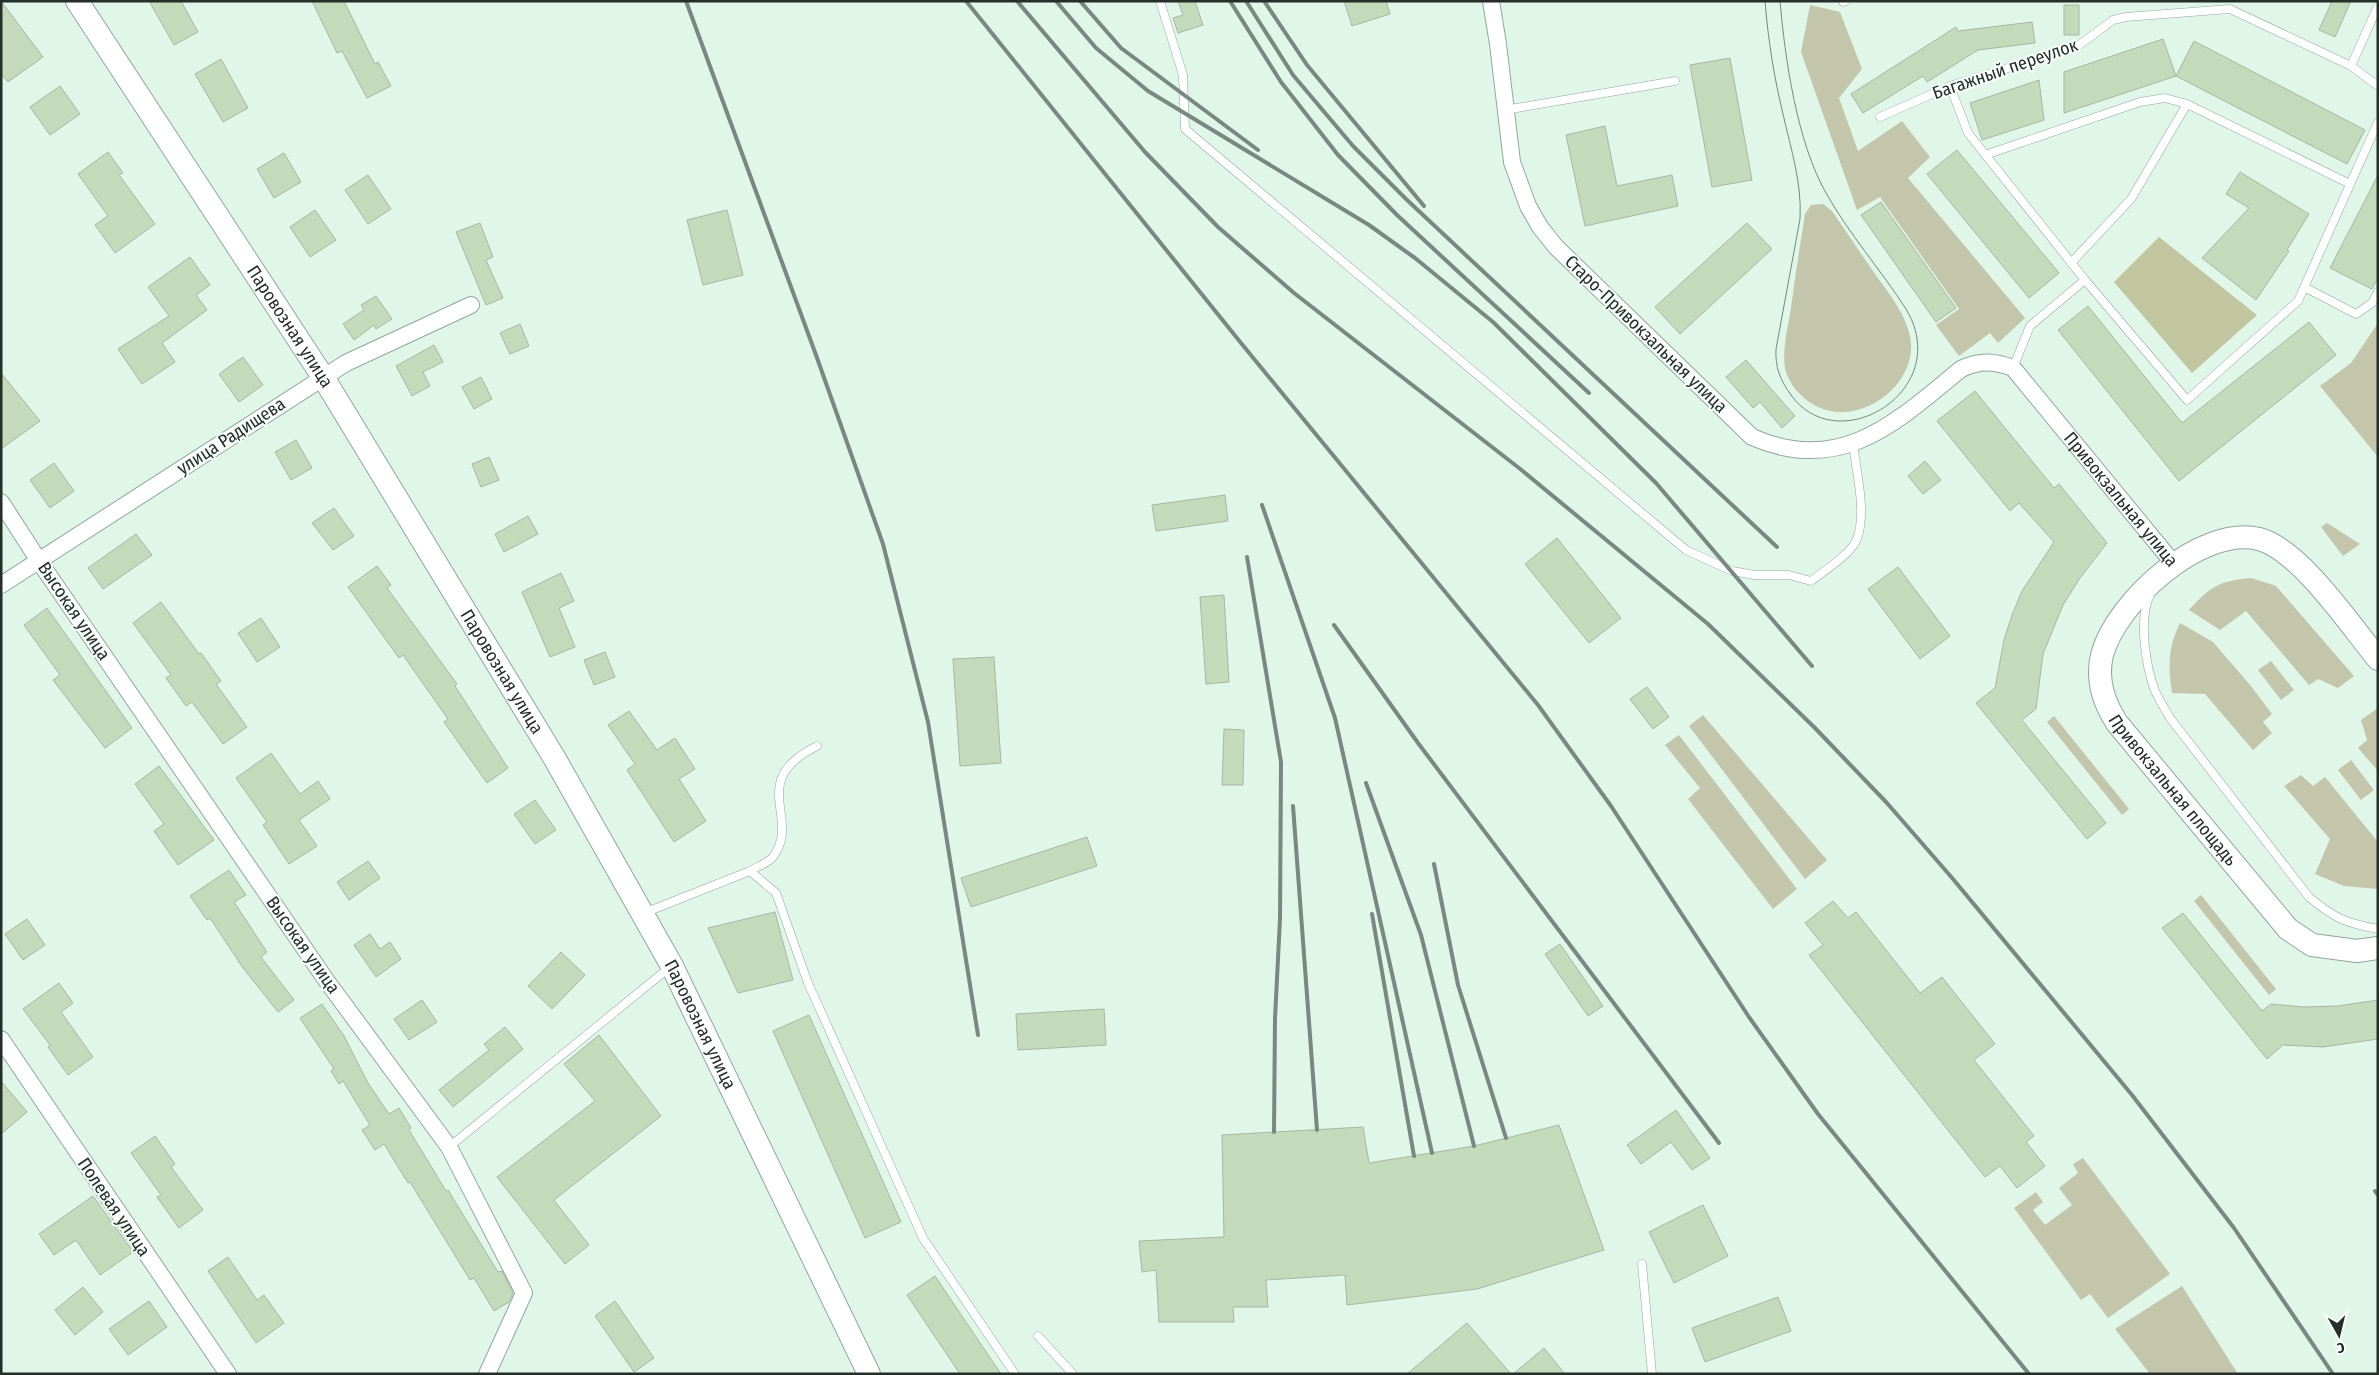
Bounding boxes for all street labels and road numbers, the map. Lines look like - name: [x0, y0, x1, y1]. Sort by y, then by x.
- street label: Багажный переулок: [1929, 34, 2081, 104]
- street label: Старо-Привокзальная улица: [1560, 251, 1732, 418]
- street label: Паровозная улица: [242, 261, 338, 392]
- street label: улица Радищева: [173, 393, 289, 479]
- street label: Привокзальная улица: [2059, 428, 2183, 571]
- street label: Высокая улица: [33, 558, 115, 665]
- street label: Паровозная улица: [456, 605, 548, 738]
- street label: Привокзальная площадь: [2103, 710, 2242, 870]
- street label: Высокая улица: [261, 892, 345, 998]
- street label: Паровозная улица: [660, 956, 741, 1093]
- street label: Полевая улица: [73, 1153, 155, 1261]

